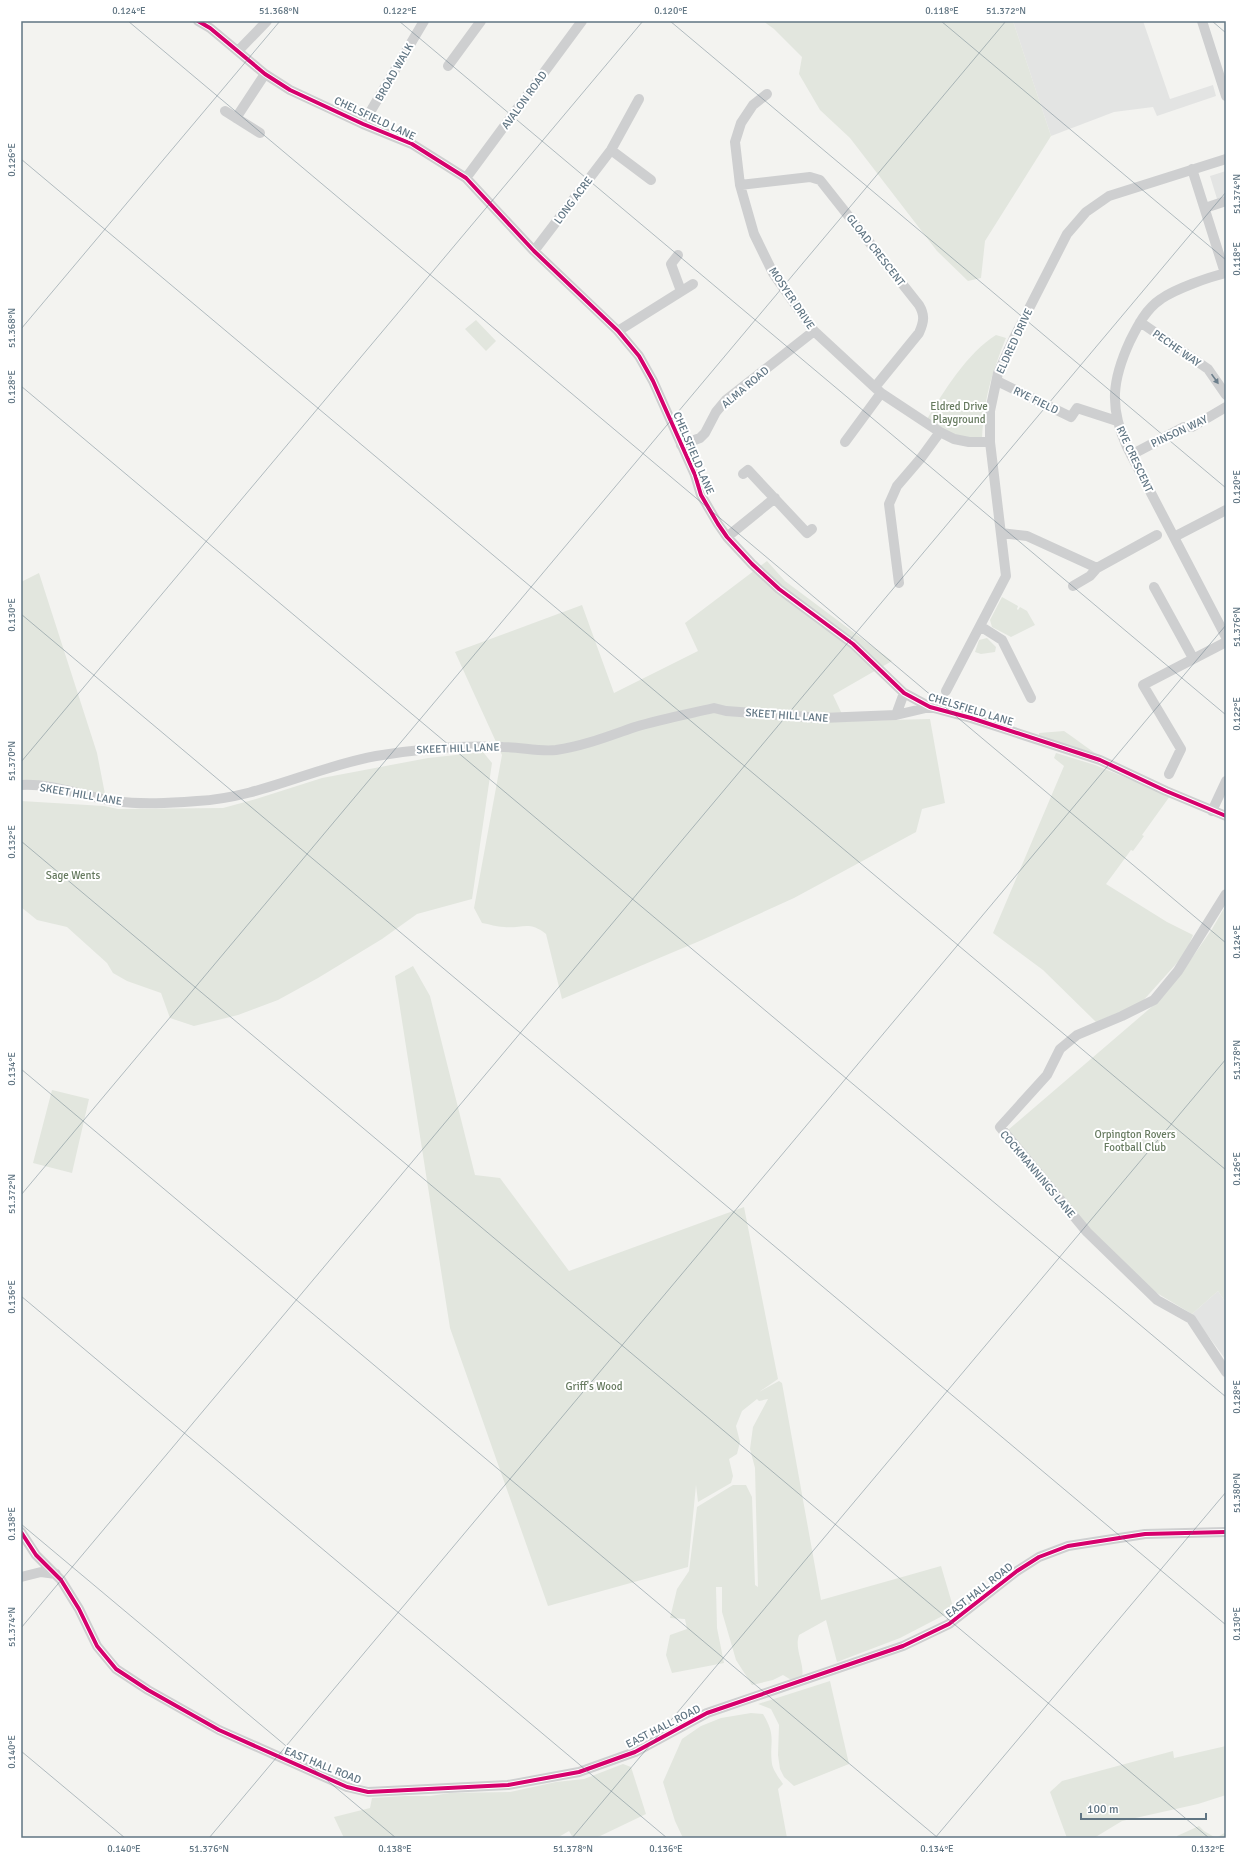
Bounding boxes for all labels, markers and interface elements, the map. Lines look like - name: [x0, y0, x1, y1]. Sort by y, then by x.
- text: 0.124°E: [112, 5, 146, 17]
- text: 51.368°N: [259, 5, 299, 17]
- text: 0.122°E: [383, 5, 417, 17]
- text: 0.120°E: [654, 5, 688, 17]
- text: 0.118°E: [925, 5, 959, 17]
- text: 51.372°N: [986, 5, 1026, 17]
- street label: BROAD WALK: [373, 41, 416, 103]
- street label: AVALON ROAD: [499, 69, 550, 132]
- street label: CHELSFIELD LANE: [332, 94, 418, 143]
- text: 0.126°E: [6, 143, 18, 177]
- street label: LONG ACRE: [551, 174, 595, 226]
- text: 51.374°N: [1231, 174, 1243, 214]
- street label: GLOAD CRESCENT: [844, 212, 908, 289]
- text: 0.118°E: [1231, 242, 1243, 276]
- street label: MOSYER DRIVE: [766, 265, 817, 332]
- street label: ELDRED DRIVE: [994, 306, 1035, 376]
- text: 51.368°N: [6, 308, 18, 348]
- street label: PECHE WAY: [1150, 327, 1204, 370]
- street label: ALMA ROAD: [719, 364, 772, 411]
- text: 0.128°E: [6, 370, 18, 404]
- one-way arrow: [1211, 374, 1219, 385]
- street label: RYE FIELD: [1011, 384, 1060, 417]
- park label: Eldred Drive Playground: [930, 400, 988, 426]
- street label: CHELSFIELD LANE: [670, 410, 717, 496]
- street label: PINSON WAY: [1149, 413, 1210, 450]
- street label: RYE CRESCENT: [1113, 424, 1156, 495]
- text: 0.120°E: [1231, 470, 1243, 504]
- text: 0.130°E: [6, 598, 18, 632]
- text: 51.376°N: [1231, 607, 1243, 647]
- street label: CHELSFIELD LANE: [927, 690, 1015, 729]
- text: 0.122°E: [1231, 697, 1243, 731]
- street label: SKEET HILL LANE: [745, 706, 829, 725]
- text: 51.370°N: [6, 741, 18, 781]
- street label: SKEET HILL LANE: [416, 741, 500, 756]
- street label: SKEET HILL LANE: [39, 781, 123, 808]
- text: 0.132°E: [6, 825, 18, 859]
- park label: Sage Wents: [46, 869, 100, 882]
- text: 0.124°E: [1231, 925, 1243, 959]
- text: 51.378°N: [1231, 1040, 1243, 1080]
- text: 0.134°E: [6, 1052, 18, 1086]
- street label: COCKMANNINGS LANE: [997, 1128, 1078, 1221]
- park label: Orpington Rovers Football Club: [1094, 1128, 1176, 1154]
- text: 0.126°E: [1231, 1152, 1243, 1186]
- text: 51.372°N: [6, 1174, 18, 1214]
- text: 0.136°E: [6, 1280, 18, 1314]
- park label: Griff's Wood: [566, 1380, 623, 1393]
- text: 0.128°E: [1231, 1380, 1243, 1414]
- text: 51.380°N: [1231, 1473, 1243, 1513]
- text: 0.138°E: [6, 1507, 18, 1541]
- street label: EAST HALL ROAD: [943, 1560, 1016, 1621]
- text: 51.374°N: [6, 1607, 18, 1647]
- text: 0.130°E: [1231, 1607, 1243, 1641]
- street label: EAST HALL ROAD: [624, 1702, 703, 1751]
- text: 0.140°E: [6, 1735, 18, 1769]
- street label: EAST HALL ROAD: [282, 1744, 363, 1787]
- scale bar: [1081, 1795, 1206, 1821]
- text: 100 m: [1087, 1802, 1119, 1817]
- text: 0.140°E: [107, 1843, 141, 1855]
- text: 51.376°N: [189, 1843, 229, 1855]
- text: 0.138°E: [378, 1843, 412, 1855]
- text: 51.378°N: [553, 1843, 593, 1855]
- text: 0.136°E: [649, 1843, 683, 1855]
- text: 0.134°E: [920, 1843, 954, 1855]
- text: 0.132°E: [1191, 1843, 1225, 1855]

